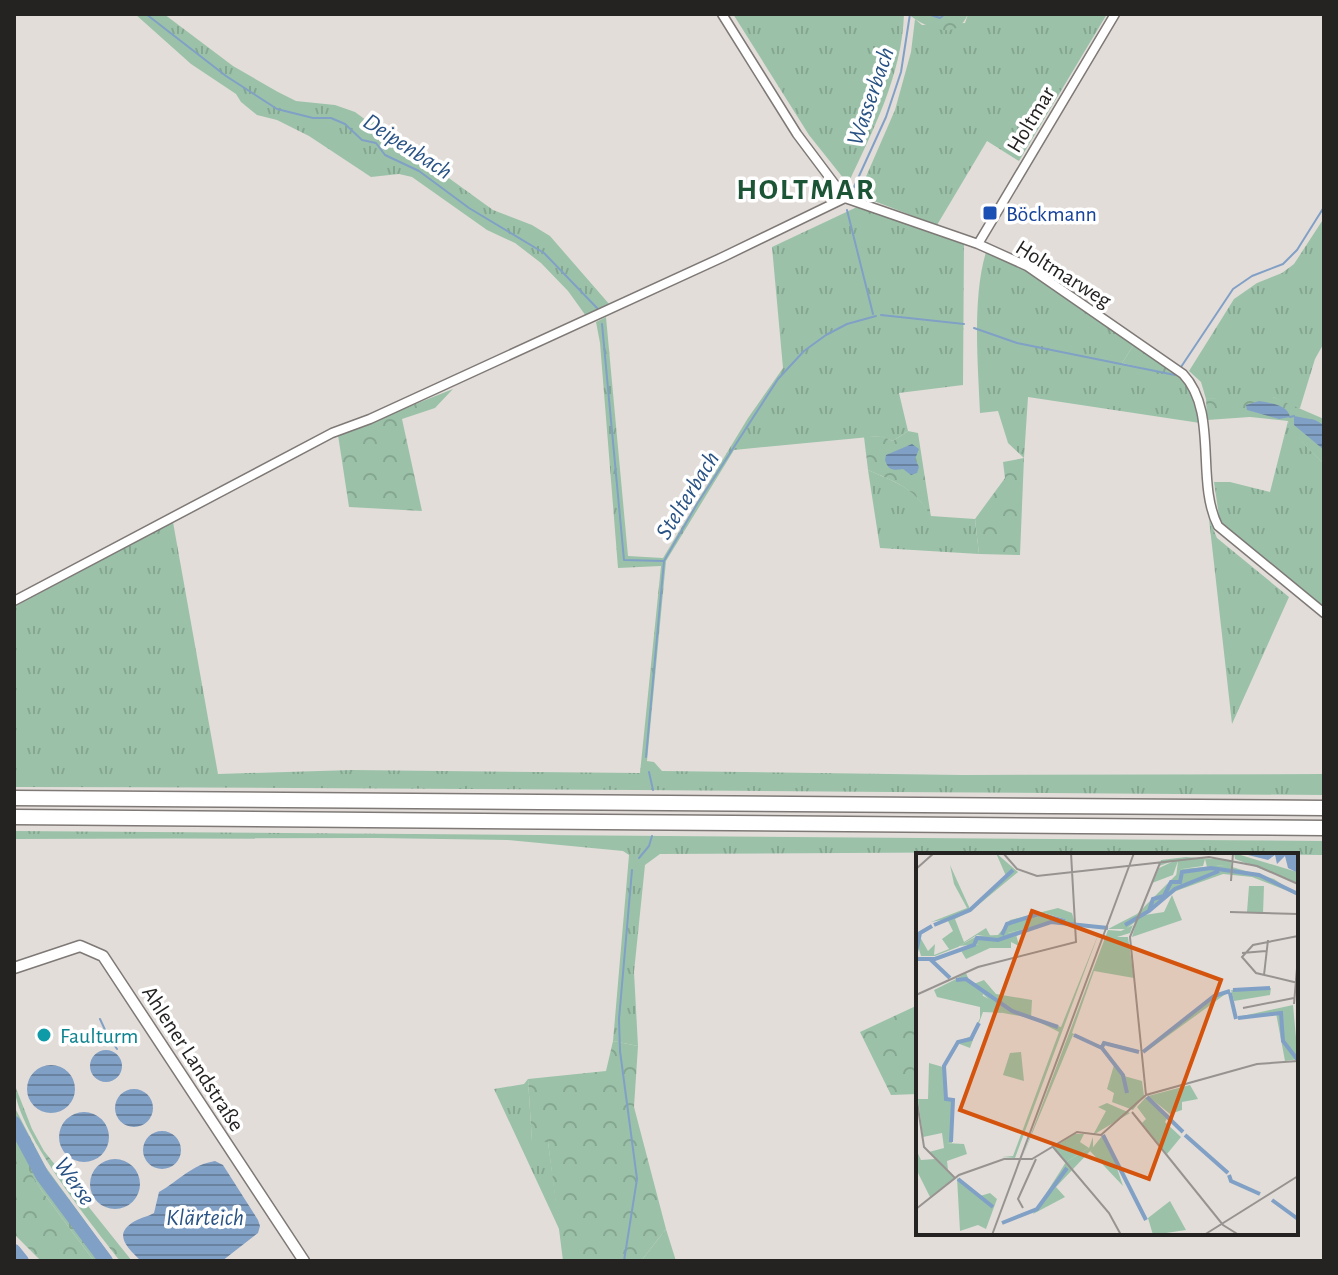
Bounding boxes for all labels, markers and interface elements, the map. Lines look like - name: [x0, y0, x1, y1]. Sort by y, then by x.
- water label: Wasserbach: [843, 44, 899, 149]
- street label: Holtmar: [1003, 83, 1059, 156]
- water label: Deipenbach: [359, 109, 456, 184]
- district label: HOLTMAR: [736, 175, 876, 205]
- place label: Böckmann: [1006, 203, 1097, 225]
- marker: Böckmann: [981, 204, 999, 222]
- street label: Holtmarweg: [1012, 236, 1115, 312]
- water label: Stelterbach: [652, 447, 724, 544]
- inset map: [916, 853, 1298, 1235]
- street label: Ahlener Landstraße: [138, 982, 248, 1135]
- place label: Faulturm: [60, 1025, 138, 1047]
- marker: Faulturm: [35, 1026, 53, 1044]
- water label: Werse: [49, 1153, 99, 1210]
- water label: Klärteich: [166, 1206, 244, 1230]

